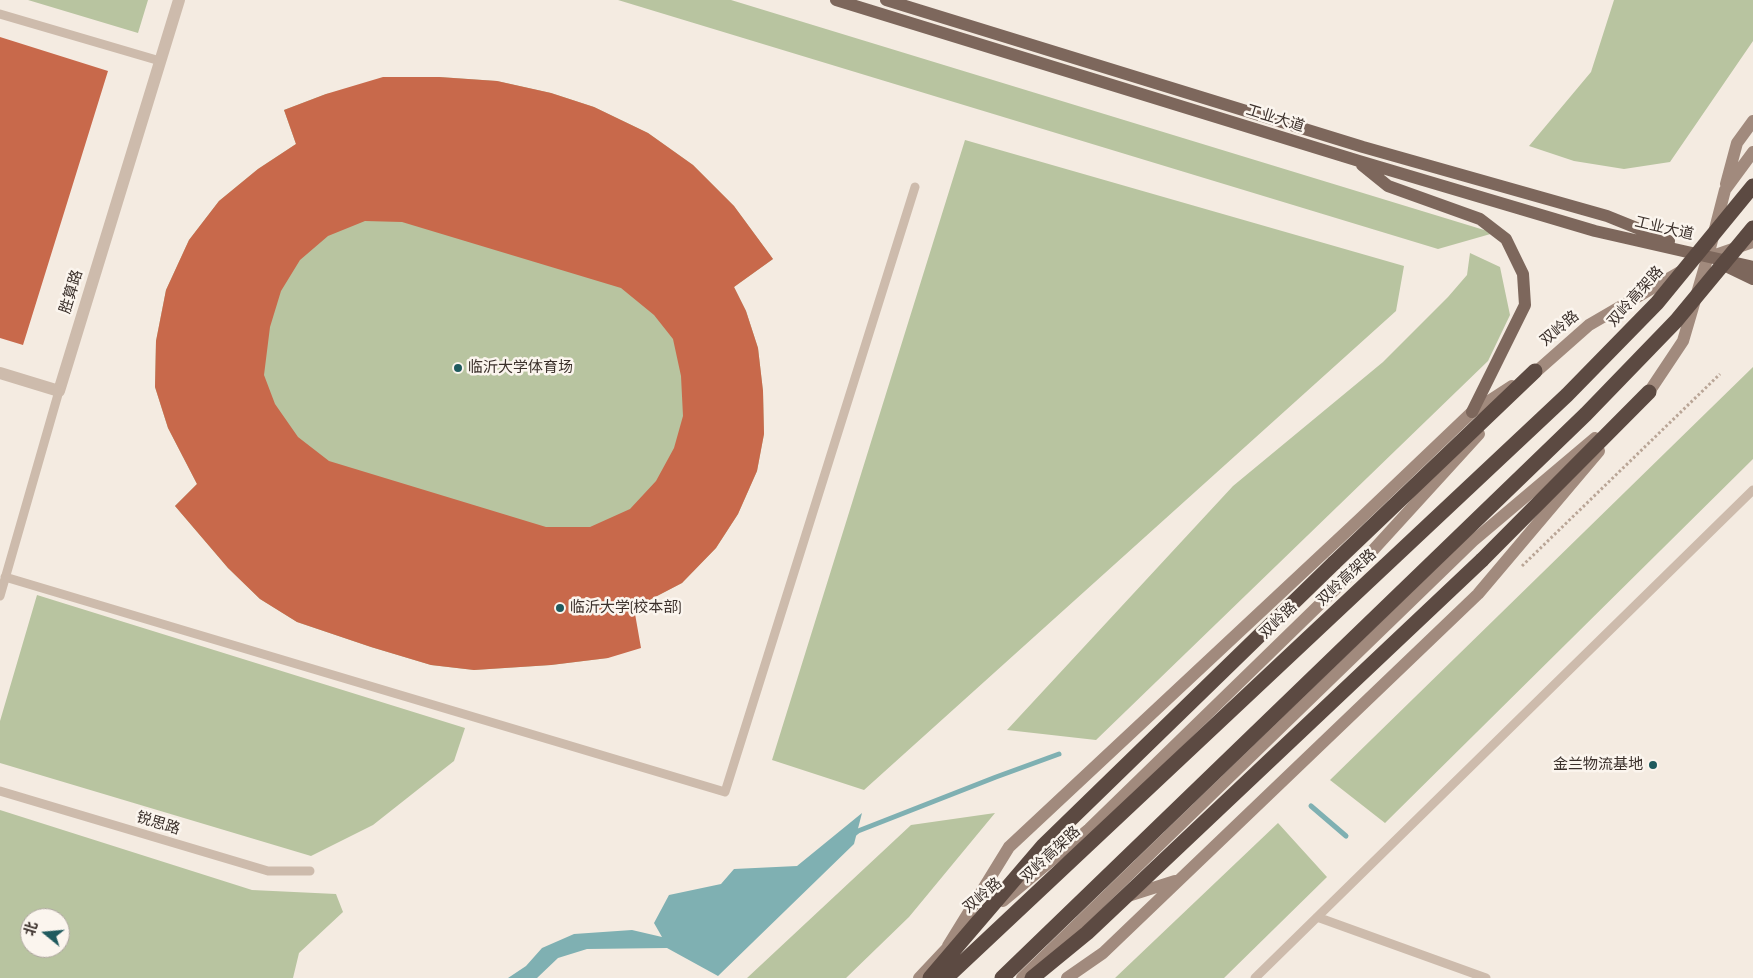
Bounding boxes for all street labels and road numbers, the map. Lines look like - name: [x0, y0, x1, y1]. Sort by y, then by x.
- street label: 工业大道: [1244, 102, 1306, 136]
- street label: 工业大道: [1633, 213, 1695, 245]
- street label: 双岭高架路: [1604, 263, 1668, 331]
- street label: 胜算路: [57, 268, 87, 316]
- street label: 双岭路: [1537, 308, 1583, 350]
- street label: 双岭高架路: [1313, 546, 1381, 610]
- street label: 双岭路: [1257, 599, 1301, 643]
- street label: 锐思路: [134, 809, 182, 839]
- street label: 双岭高架路: [1017, 823, 1085, 887]
- street label: 双岭路: [960, 875, 1006, 917]

